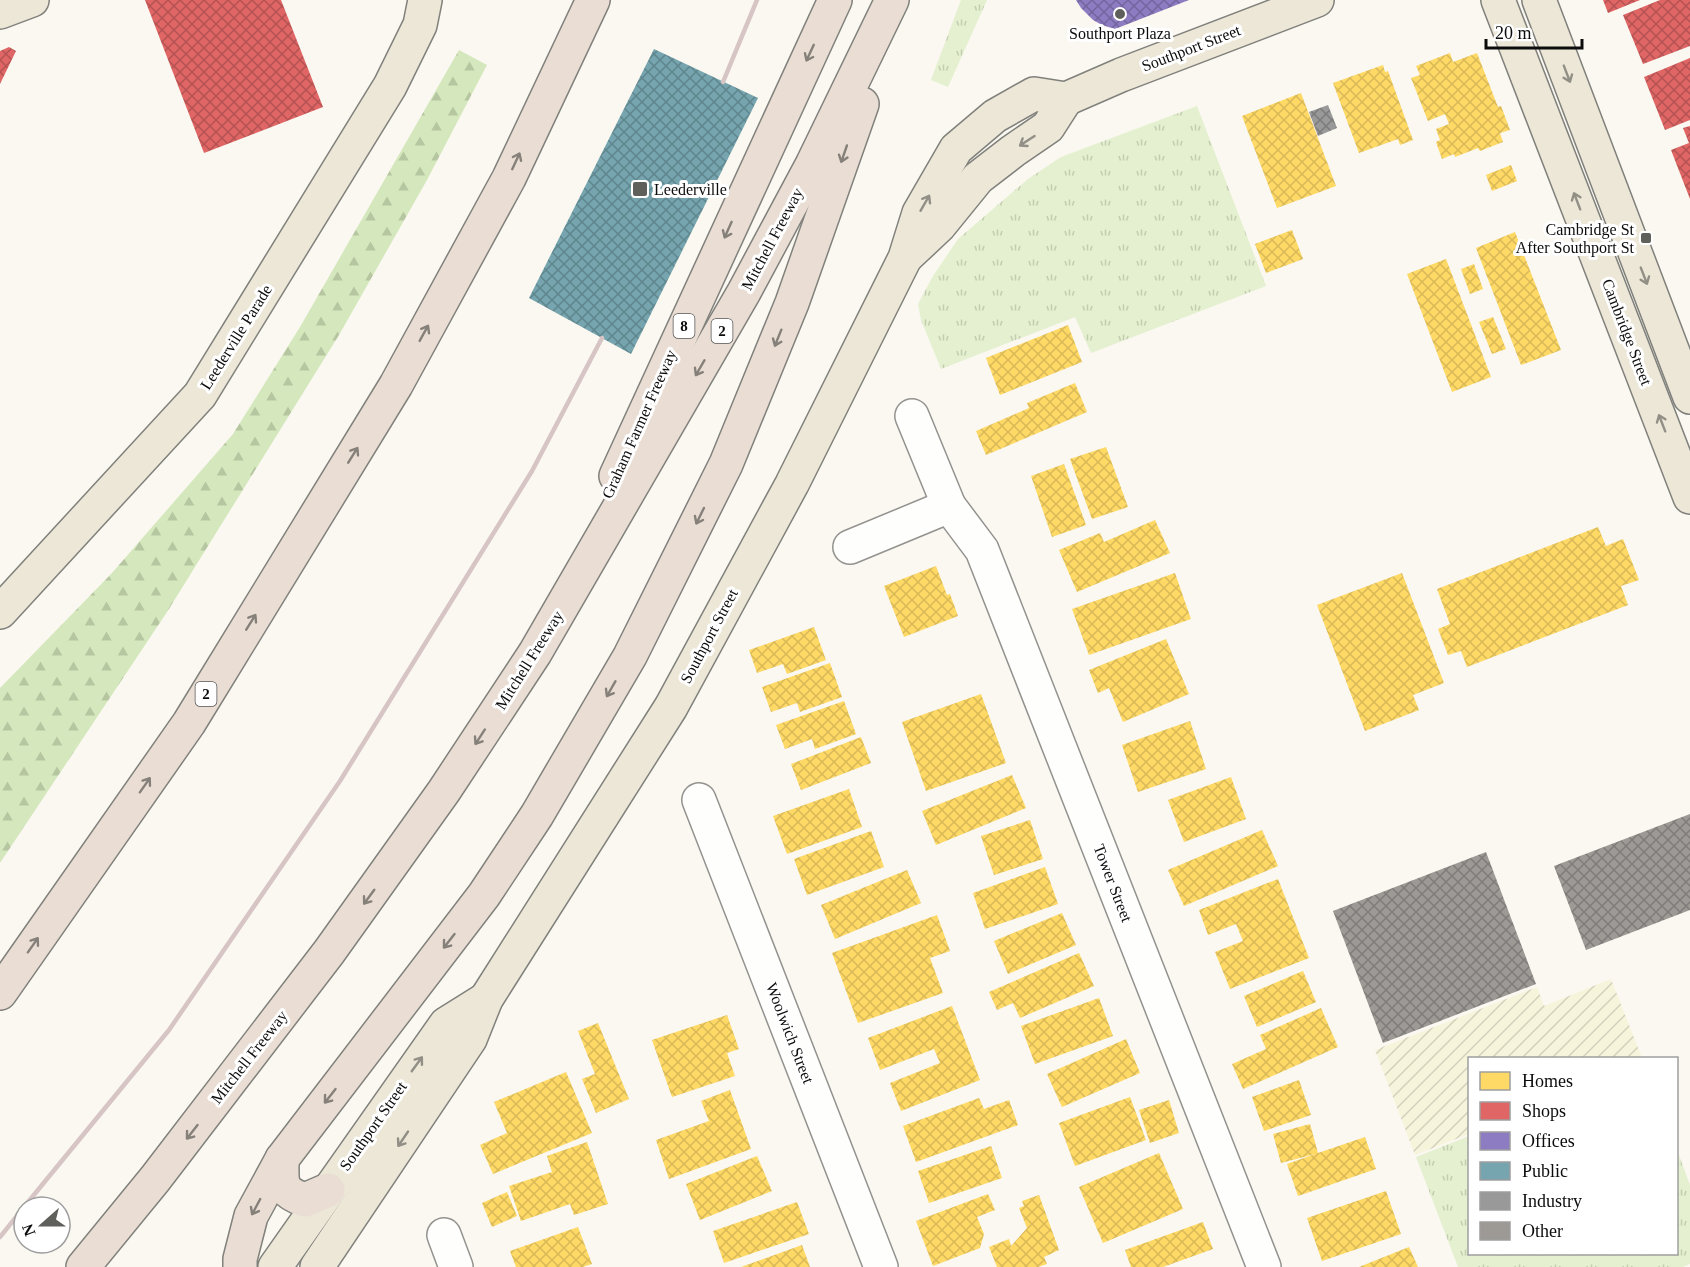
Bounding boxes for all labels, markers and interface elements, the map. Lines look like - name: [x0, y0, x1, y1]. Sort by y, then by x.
- marker: Southport Plaza: [1113, 7, 1127, 21]
- scale bar: [1486, 12, 1582, 50]
- street label: Southport Street: [1139, 21, 1244, 76]
- text: 20 m: [1495, 23, 1532, 43]
- place label: Southport Plaza: [1069, 25, 1171, 43]
- one-way arrow: [803, 44, 814, 62]
- one-way arrow: [1562, 65, 1573, 83]
- one-way arrow: [1020, 135, 1036, 147]
- one-way arrow: [838, 144, 849, 163]
- one-way arrow: [511, 153, 523, 171]
- marker: Leederville: [631, 180, 649, 198]
- place label: Leederville: [654, 181, 727, 198]
- street label: Mitchell Freeway: [738, 185, 807, 293]
- one-way arrow: [1571, 192, 1582, 211]
- one-way arrow: [919, 195, 931, 212]
- one-way arrow: [721, 220, 733, 238]
- place label: Cambridge St After Southport St: [1516, 221, 1635, 257]
- marker: Cambridge St After Southport St: [1639, 231, 1653, 245]
- one-way arrow: [1639, 266, 1650, 285]
- street label: Cambridge Street: [1598, 276, 1655, 388]
- street label: Leederville Parade: [197, 281, 275, 393]
- road number: 8: [674, 314, 694, 338]
- road number: 2: [712, 319, 732, 343]
- one-way arrow: [418, 325, 430, 342]
- one-way arrow: [772, 328, 783, 346]
- street label: Graham Farmer Freeway: [599, 347, 680, 501]
- one-way arrow: [694, 359, 706, 376]
- one-way arrow: [1655, 414, 1666, 432]
- one-way arrow: [347, 447, 359, 464]
- one-way arrow: [694, 507, 705, 525]
- street label: Southport Street: [677, 585, 742, 687]
- street label: Mitchell Freeway: [492, 607, 567, 713]
- one-way arrow: [245, 614, 257, 631]
- one-way arrow: [604, 681, 616, 698]
- road number: 2: [196, 682, 216, 706]
- one-way arrow: [474, 728, 486, 745]
- one-way arrow: [139, 778, 151, 794]
- street label: Tower Street: [1090, 842, 1136, 925]
- one-way arrow: [363, 888, 375, 904]
- one-way arrow: [442, 933, 455, 949]
- one-way arrow: [27, 938, 39, 954]
- street label: Woolwich Street: [763, 980, 817, 1086]
- street label: Mitchell Freeway: [207, 1007, 291, 1107]
- one-way arrow: [411, 1057, 423, 1073]
- legend: [1468, 1057, 1678, 1255]
- text: Homes: [1522, 1071, 1573, 1091]
- street label: Southport Street: [336, 1078, 411, 1174]
- one-way arrow: [324, 1088, 337, 1104]
- text: Shops: [1522, 1101, 1566, 1121]
- one-way arrow: [185, 1123, 198, 1139]
- one-way arrow: [397, 1130, 409, 1147]
- text: Offices: [1522, 1131, 1575, 1151]
- text: Public: [1522, 1161, 1568, 1181]
- text: Industry: [1522, 1191, 1582, 1211]
- north arrow: [12, 1195, 72, 1255]
- one-way arrow: [250, 1197, 261, 1215]
- text: N: [18, 1221, 38, 1239]
- text: Other: [1522, 1221, 1563, 1241]

